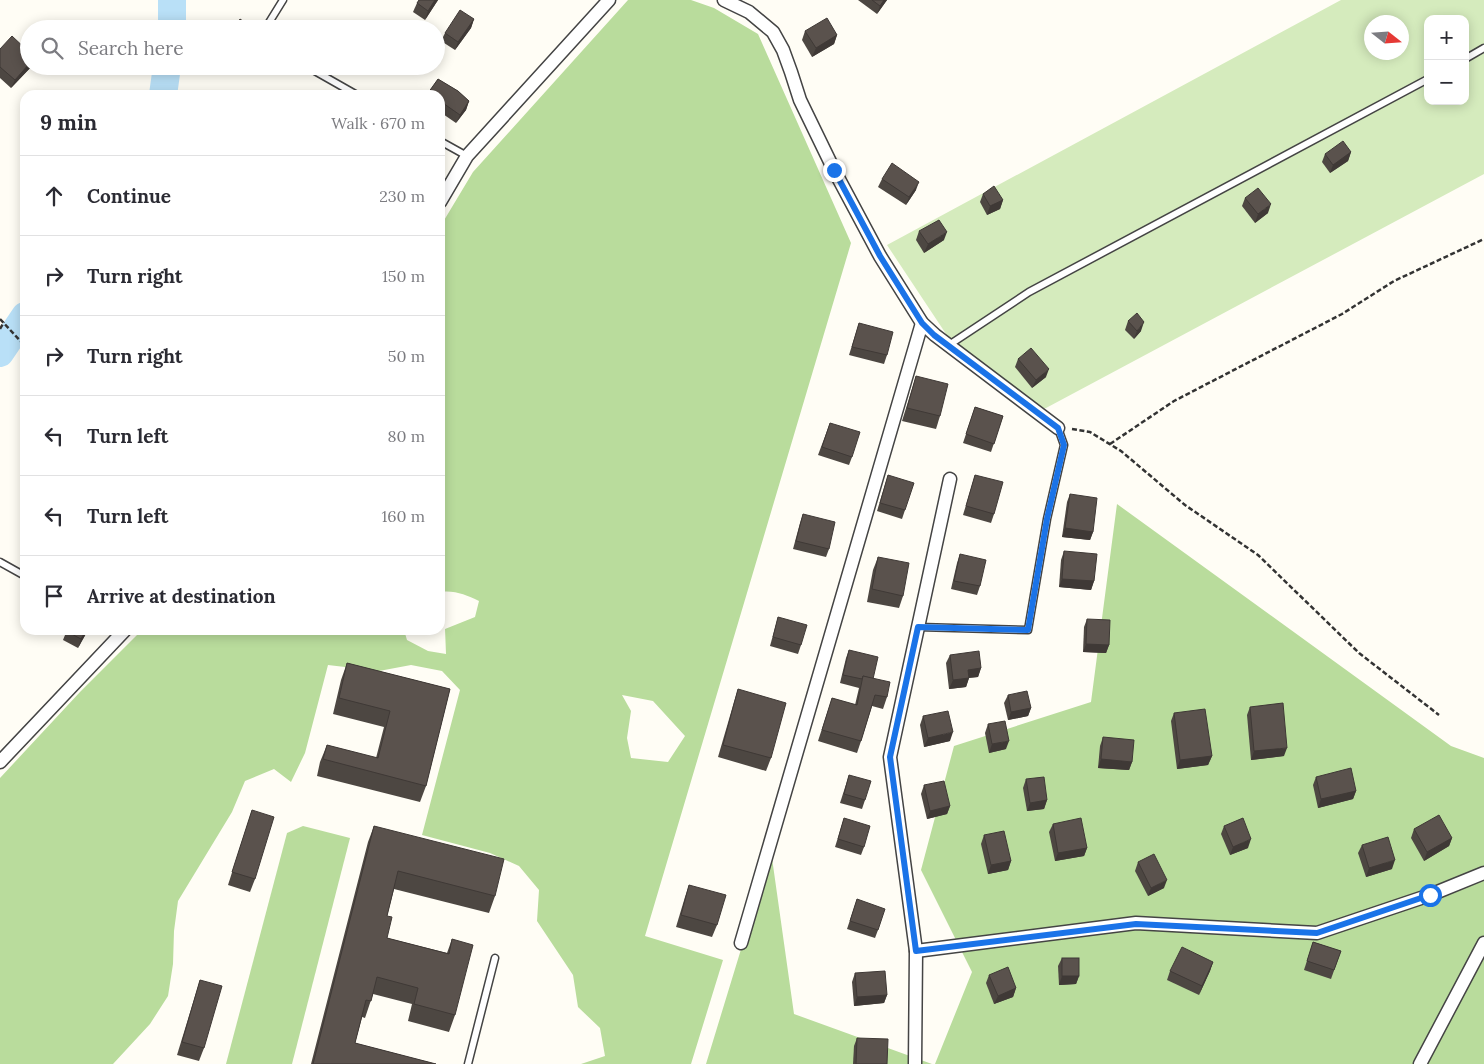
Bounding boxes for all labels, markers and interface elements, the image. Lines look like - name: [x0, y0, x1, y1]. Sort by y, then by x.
- north arrow: [1364, 15, 1409, 60]
- map controls: [1424, 15, 1469, 105]
- button: +: [1424, 15, 1469, 60]
- search box: [20, 20, 445, 75]
- icon: search: [38, 34, 66, 62]
- text: Search here: [78, 36, 184, 60]
- button: −: [1424, 60, 1469, 105]
- text: 9 min: [40, 109, 97, 136]
- text: Walk · 670 m: [331, 113, 425, 133]
- route end: [823, 159, 846, 182]
- icon: ahead: [40, 182, 68, 210]
- text: Continue: [87, 184, 171, 208]
- text: 230 m: [379, 186, 425, 206]
- icon: right: [40, 262, 68, 290]
- text: Turn right: [87, 264, 183, 288]
- text: 150 m: [382, 266, 425, 286]
- icon: right: [40, 342, 68, 370]
- text: Turn right: [87, 344, 183, 368]
- text: 50 m: [388, 346, 425, 366]
- icon: left: [40, 422, 68, 450]
- text: Turn left: [87, 424, 168, 448]
- text: 80 m: [388, 426, 425, 446]
- icon: left: [40, 502, 68, 530]
- text: Turn left: [87, 504, 168, 528]
- text: 160 m: [381, 506, 425, 526]
- icon: arrive: [40, 582, 68, 610]
- text: Arrive at destination: [87, 584, 276, 608]
- route start: [1419, 884, 1442, 907]

